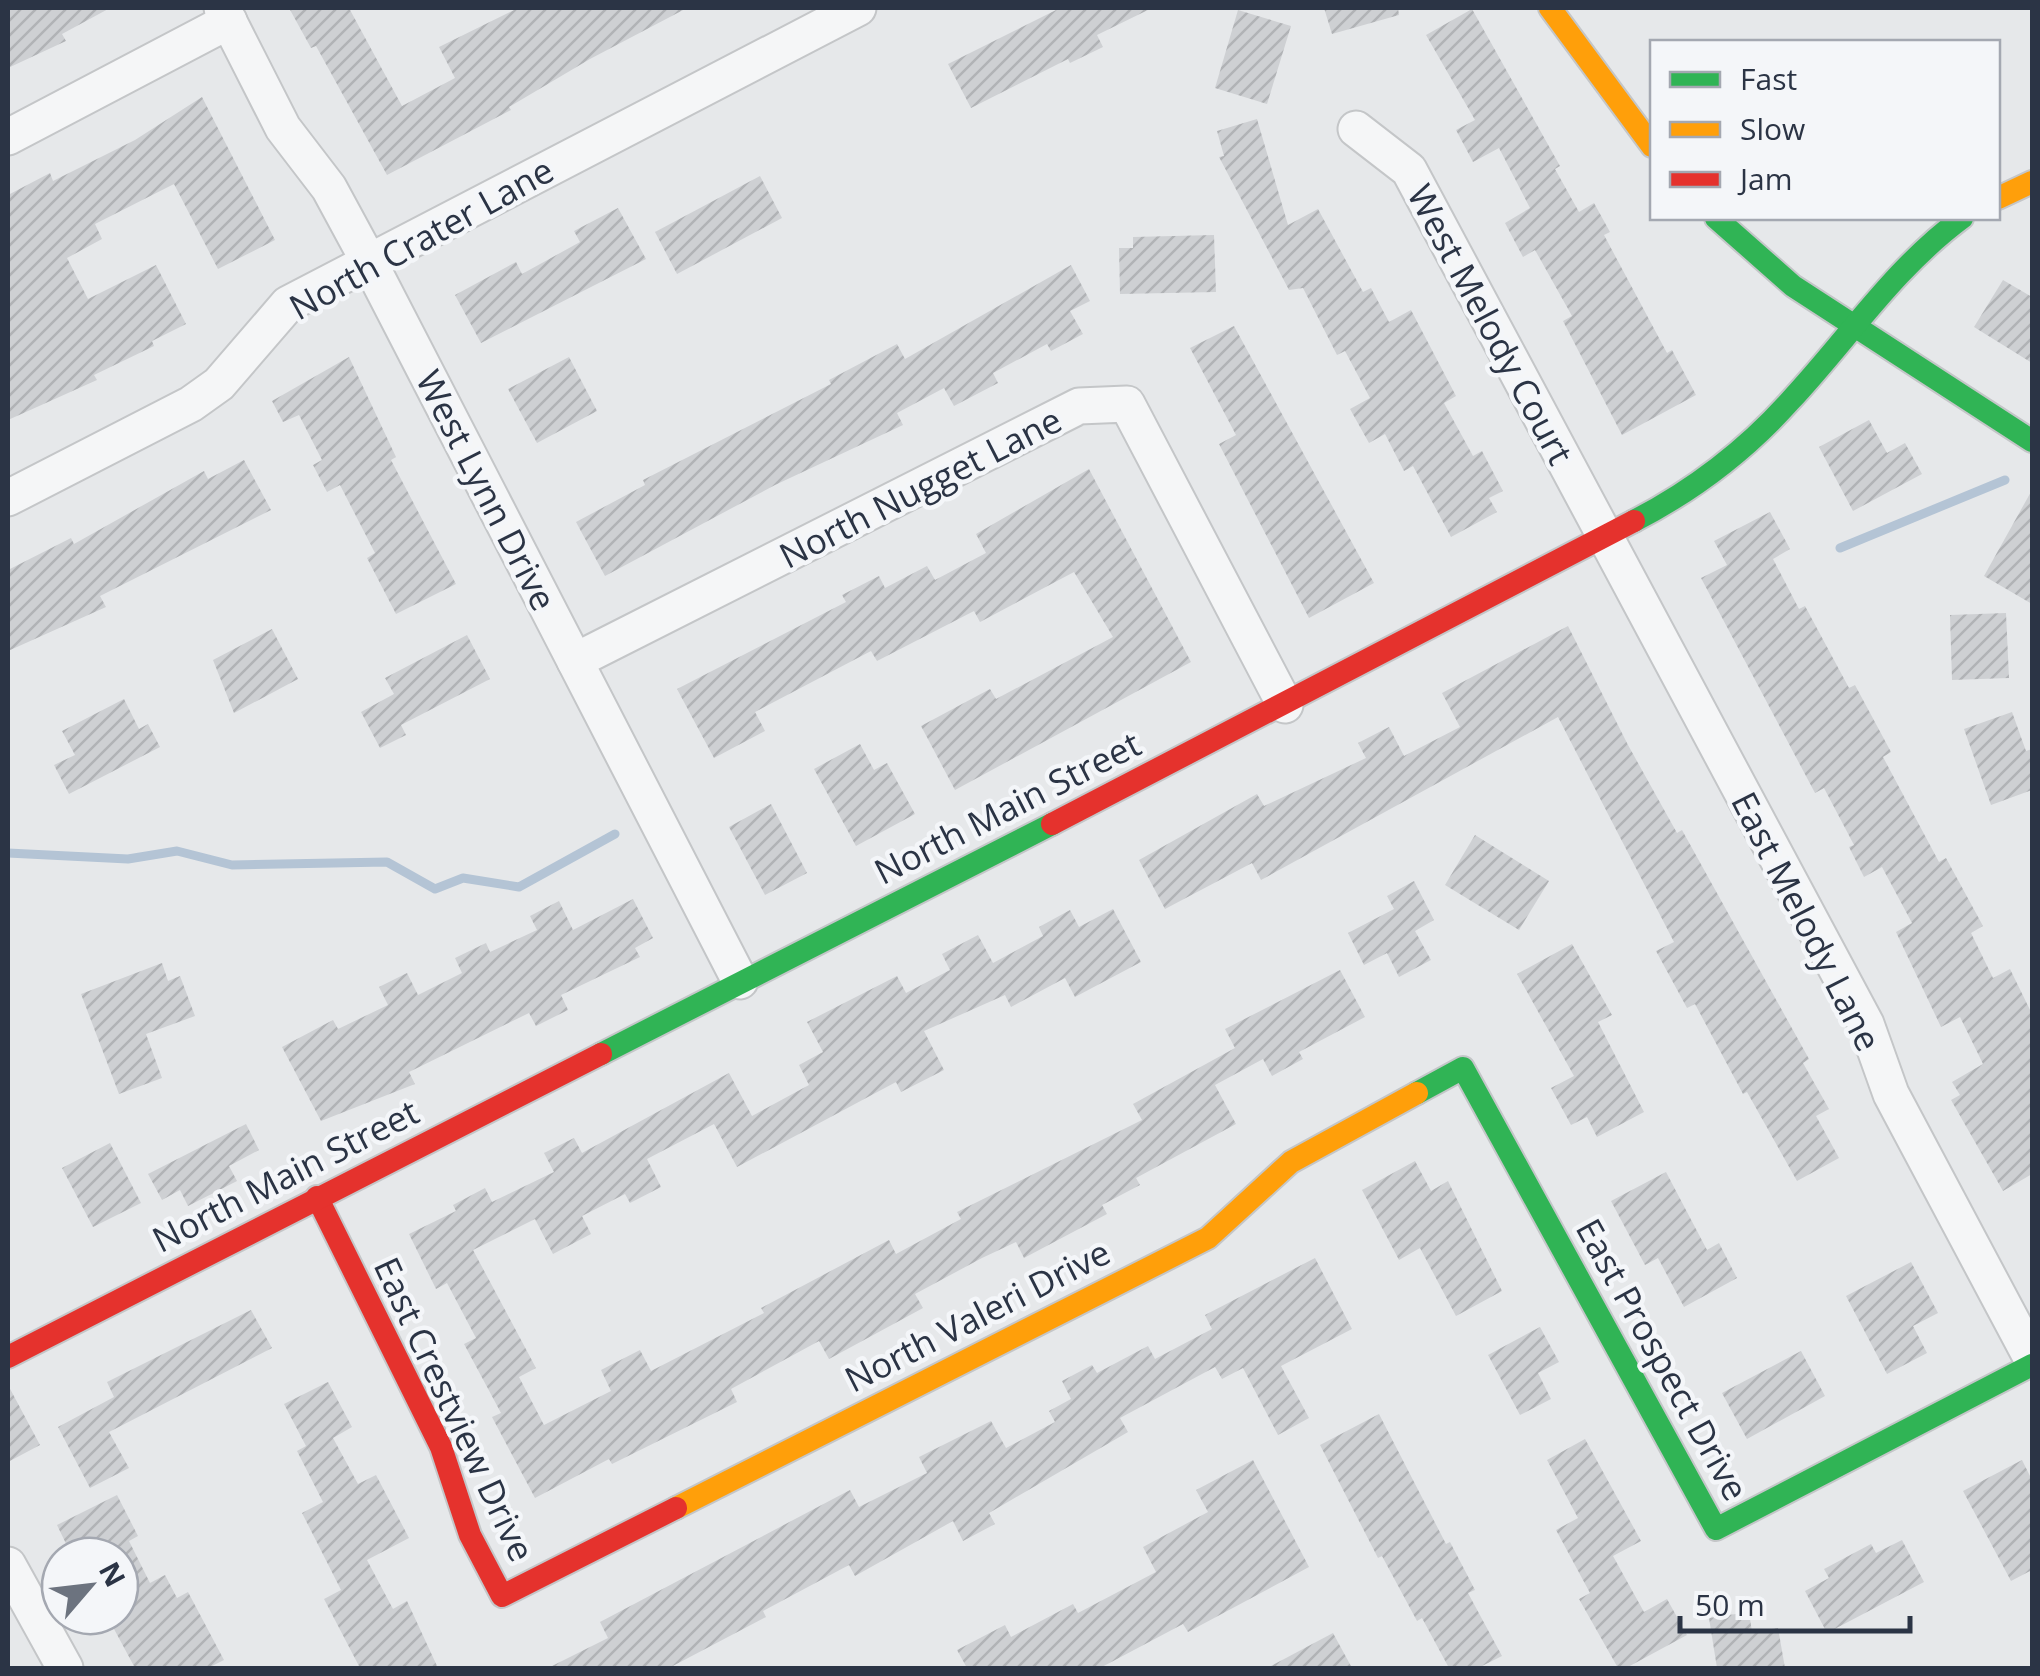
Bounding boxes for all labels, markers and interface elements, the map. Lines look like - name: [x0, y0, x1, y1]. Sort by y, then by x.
- legend: [1650, 40, 2000, 220]
- text: Fast: [1740, 58, 1797, 99]
- text: Slow: [1740, 108, 1805, 149]
- street label: North Crater Lane: [281, 146, 561, 330]
- text: Jam: [1737, 158, 1793, 199]
- street label: West Melody Court: [1397, 176, 1585, 472]
- street label: West Lynn Drive: [406, 362, 568, 618]
- street label: North Nugget Lane: [771, 396, 1069, 578]
- street label: North Main Street: [866, 720, 1148, 894]
- street label: East Melody Lane: [1721, 783, 1893, 1059]
- street label: North Main Street: [144, 1088, 426, 1262]
- street label: East Prospect Drive: [1566, 1210, 1760, 1508]
- street label: North Valeri Drive: [836, 1228, 1118, 1402]
- street label: East Crestview Drive: [364, 1249, 546, 1569]
- north arrow: [40, 1536, 140, 1636]
- text: N: [91, 1555, 135, 1593]
- scale bar: [1680, 1571, 1910, 1633]
- text: 50 m: [1695, 1584, 1765, 1625]

